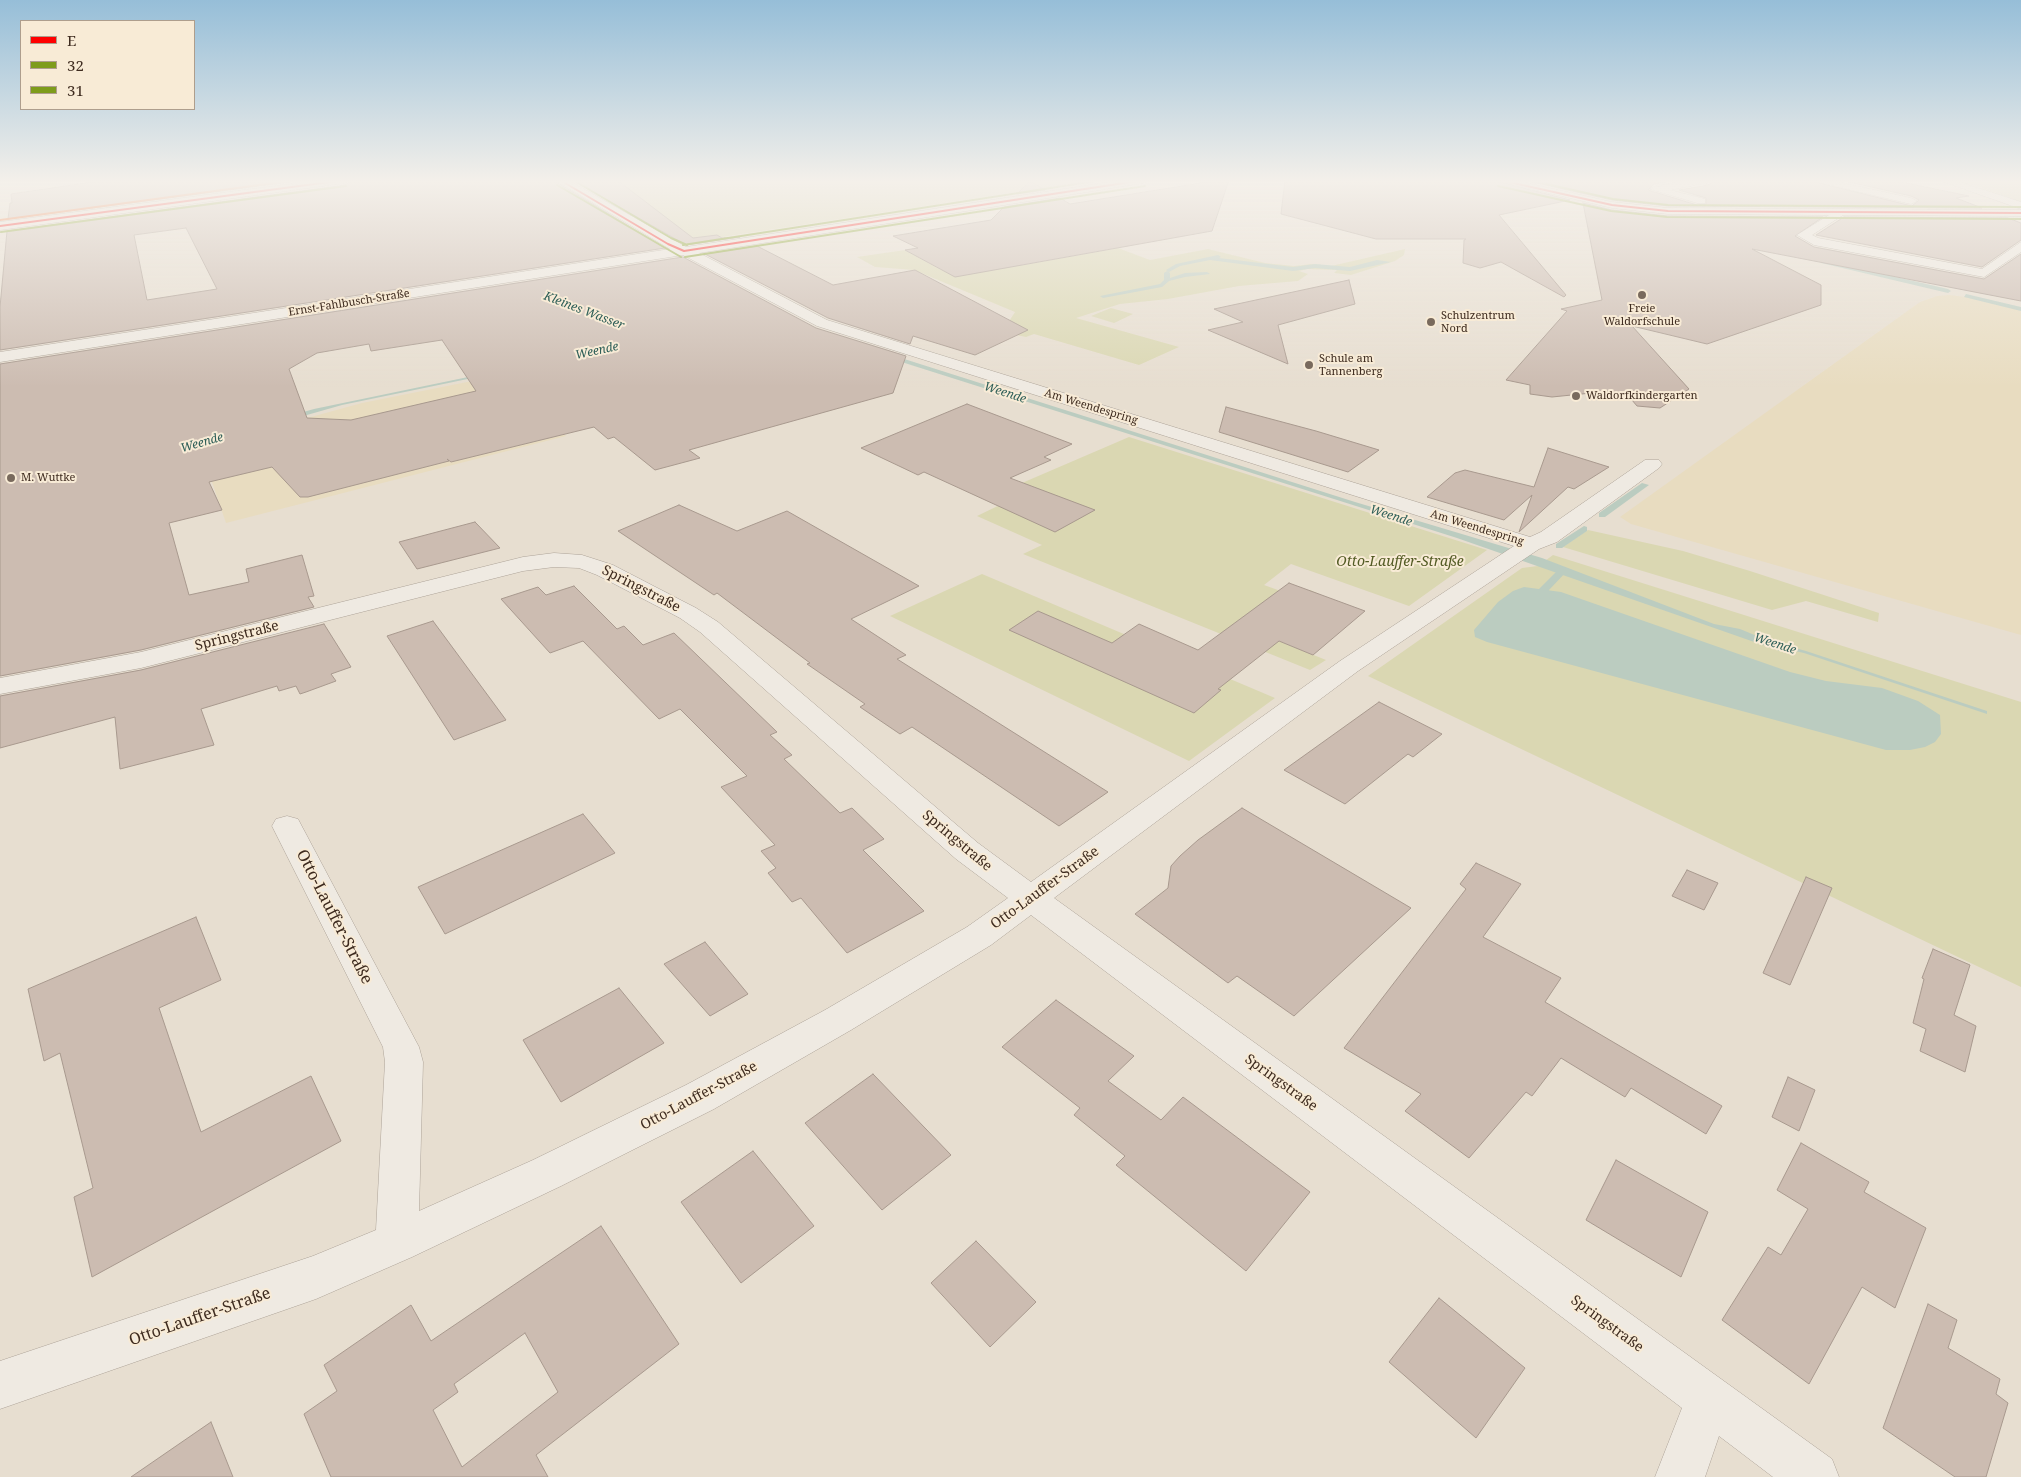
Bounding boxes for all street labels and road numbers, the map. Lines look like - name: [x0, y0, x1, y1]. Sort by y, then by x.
- street label: Ernst-Fahlbusch-Straße: [287, 287, 411, 319]
- street label: Am Weendespring: [1043, 387, 1139, 427]
- street label: Am Weendespring: [1429, 508, 1525, 548]
- street label: Springstraße: [599, 562, 683, 616]
- street label: Springstraße: [193, 617, 281, 655]
- street label: Springstraße: [919, 807, 995, 875]
- street label: Otto-Lauffer-Straße: [988, 843, 1102, 933]
- street label: Otto-Lauffer-Straße: [292, 847, 376, 987]
- street label: Springstraße: [1241, 1051, 1321, 1115]
- street label: Otto-Lauffer-Straße: [638, 1058, 760, 1134]
- street label: Otto-Lauffer-Straße: [127, 1284, 273, 1350]
- street label: Springstraße: [1567, 1292, 1647, 1356]

